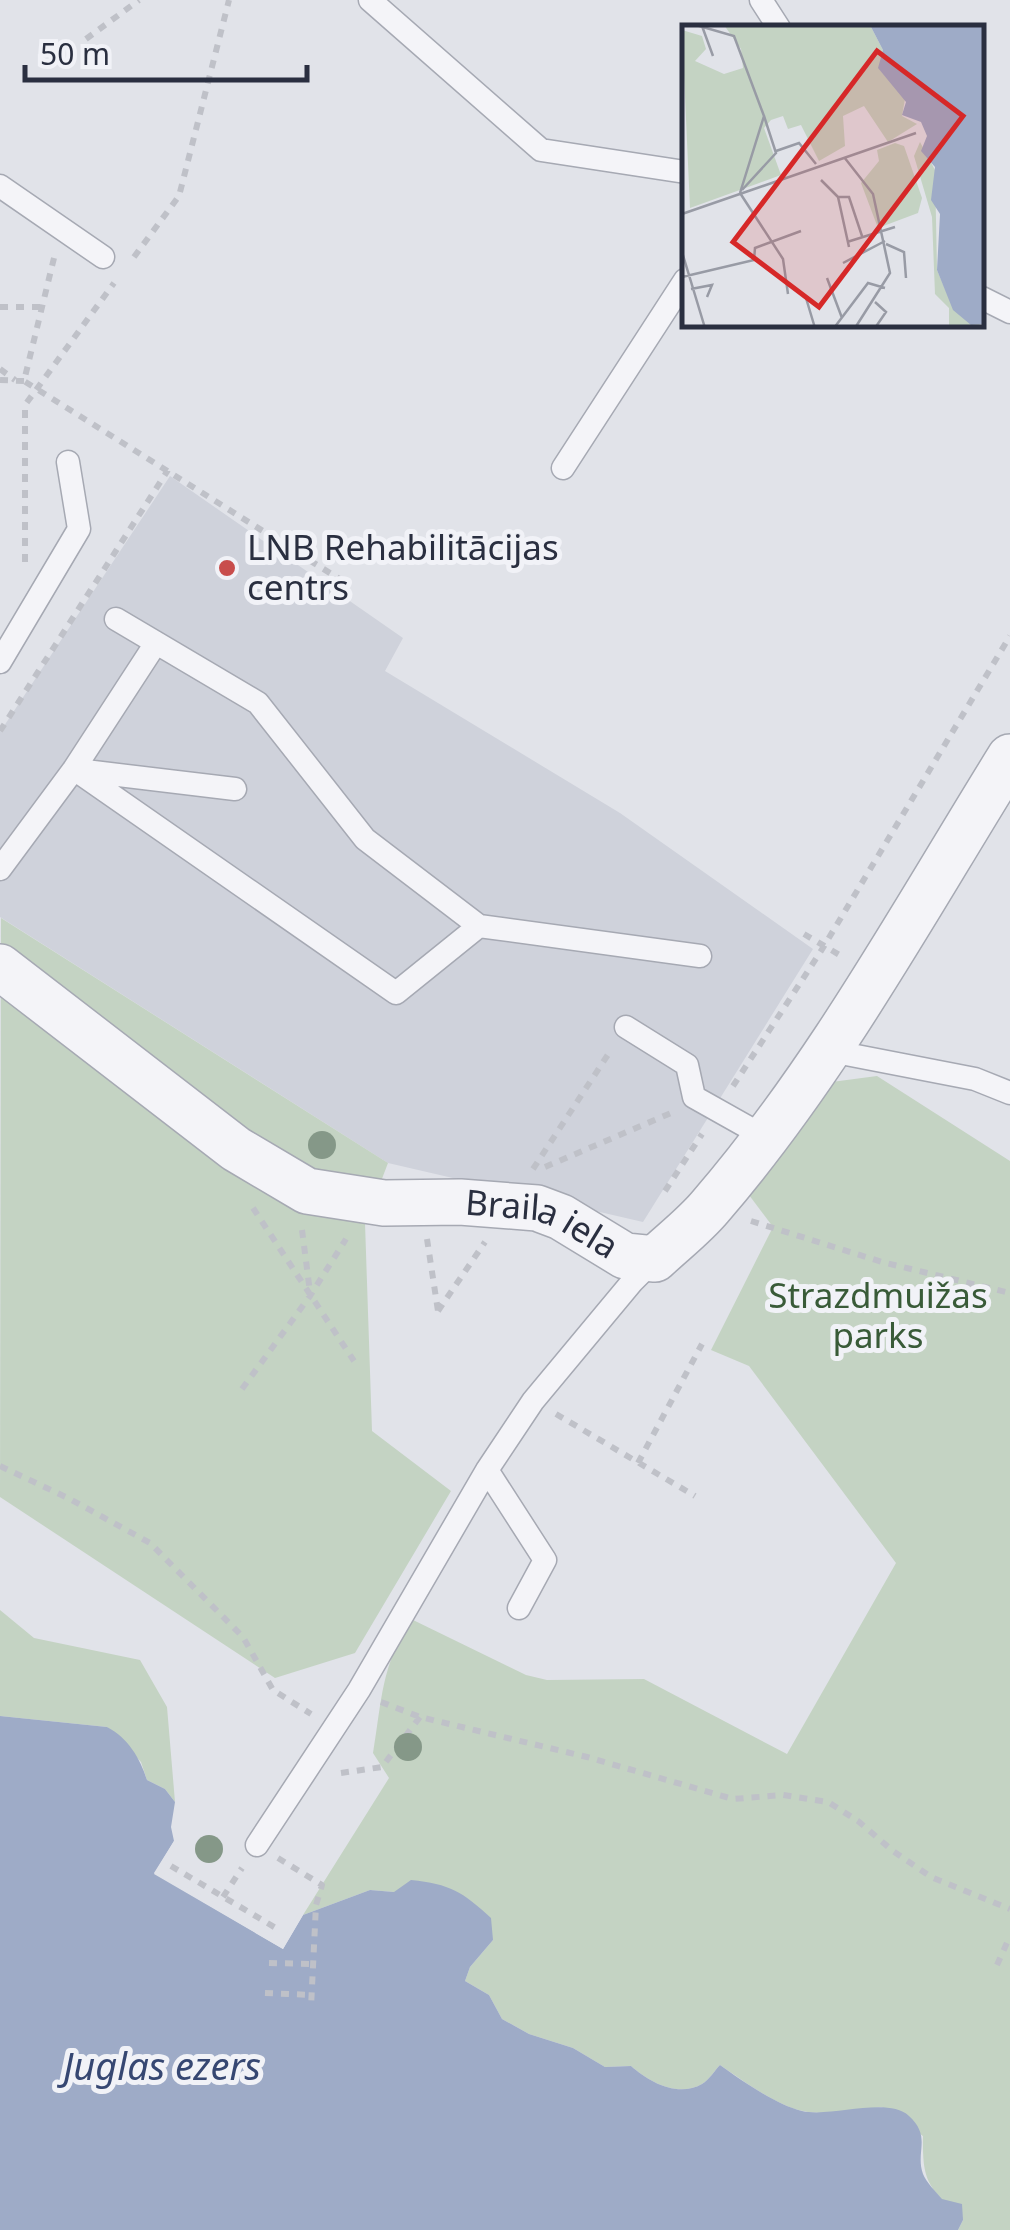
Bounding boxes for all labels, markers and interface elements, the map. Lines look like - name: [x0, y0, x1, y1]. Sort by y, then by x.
- scale bar: [25, 20, 308, 82]
- inset map: [682, 25, 985, 328]
- text: 50 m: [40, 33, 110, 74]
- place label: LNB Rehabilitācijas centrs: [247, 523, 559, 610]
- marker: LNB Rehabilitācijas centrs: [216, 557, 238, 579]
- street label: Braila iela: [464, 1177, 628, 1269]
- park label: Strazdmuižas parks: [768, 1271, 988, 1358]
- water label: Juglas ezers: [57, 2039, 261, 2091]

